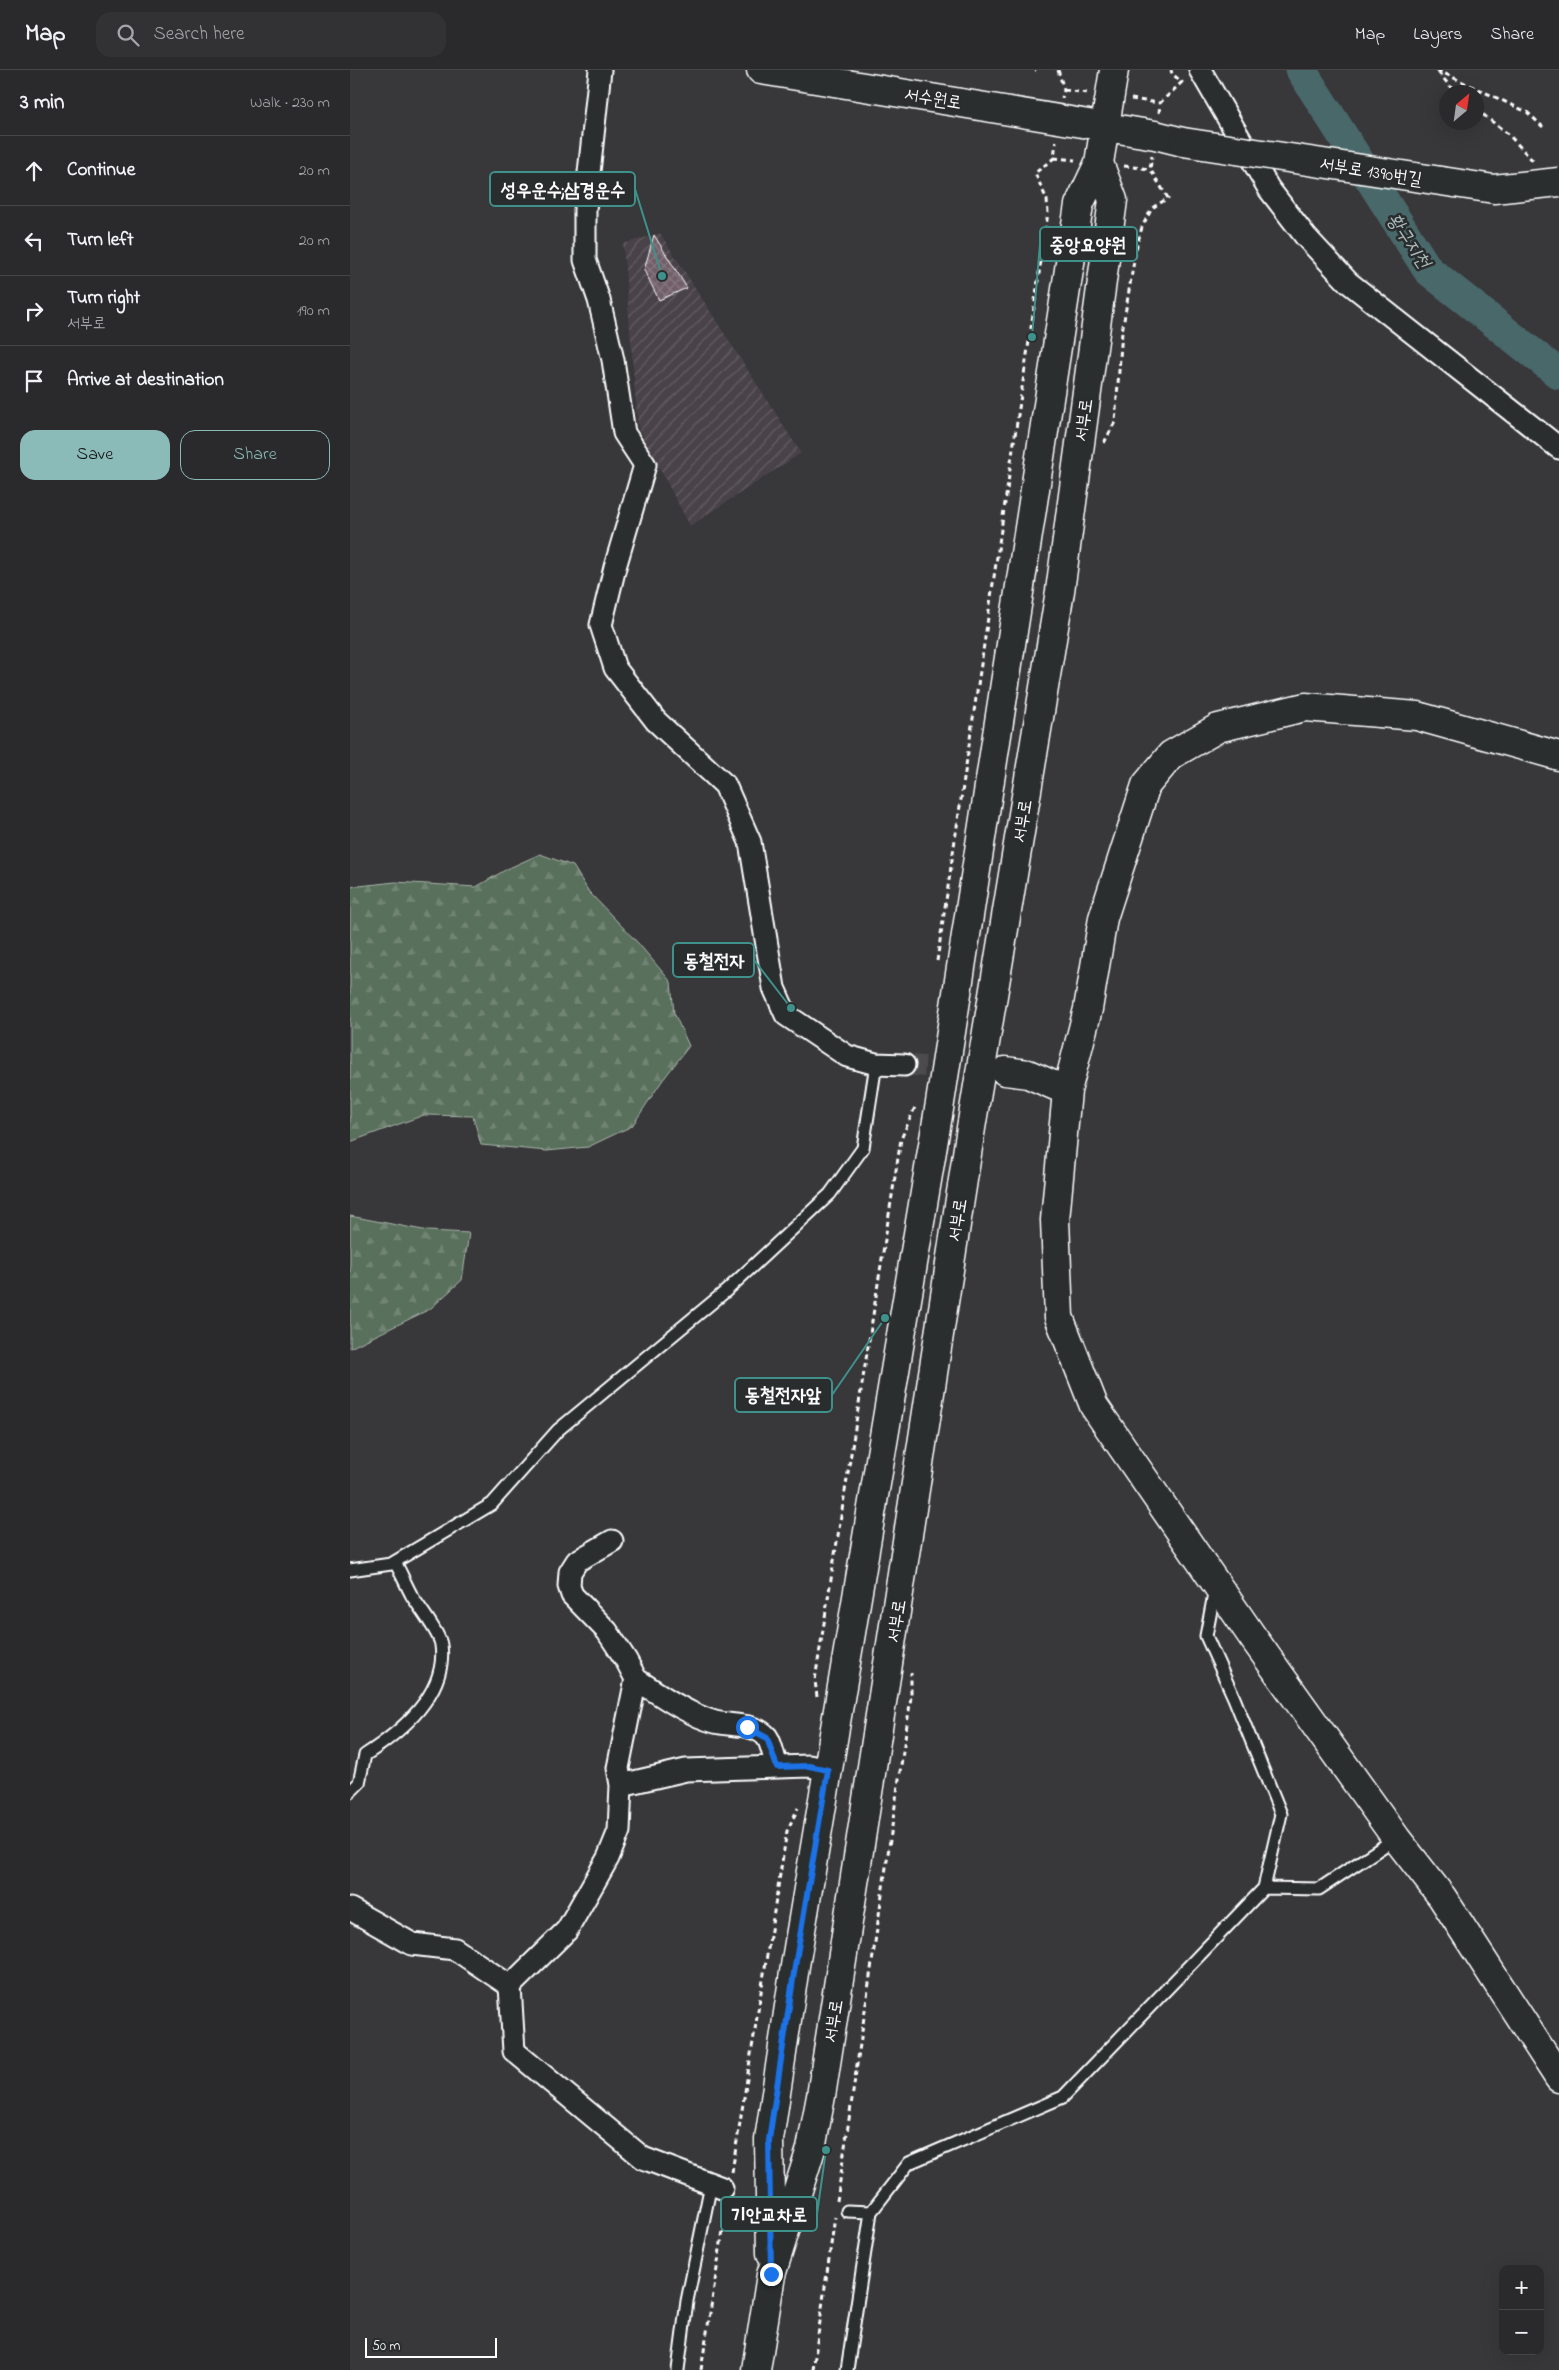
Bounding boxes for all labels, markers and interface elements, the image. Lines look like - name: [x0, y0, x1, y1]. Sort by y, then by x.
- search box: [96, 12, 446, 57]
- text: Map: [25, 17, 66, 52]
- icon: search: [114, 21, 142, 49]
- text: Search here: [154, 21, 245, 48]
- text: Map: [1355, 22, 1385, 48]
- text: Layers: [1413, 22, 1463, 48]
- text: Share: [1491, 22, 1534, 48]
- street label: 서수원로: [902, 83, 963, 117]
- north arrow: [1439, 85, 1484, 130]
- text: 3 min: [20, 88, 64, 118]
- text: Walk · 230 m: [250, 91, 330, 115]
- street label: 서부로 1390번길: [1318, 152, 1424, 194]
- icon: ahead: [20, 157, 48, 185]
- text: Continue: [67, 157, 135, 184]
- text: 20 m: [299, 159, 330, 183]
- callout: 성우운수;삼경운수: [490, 172, 635, 206]
- text: 성우운수;삼경운수: [501, 178, 625, 205]
- water label: 황구지천: [1380, 208, 1437, 276]
- icon: left: [20, 227, 48, 255]
- text: Turn left: [67, 227, 134, 254]
- callout: 중앙요양원: [1040, 227, 1137, 261]
- text: 20 m: [299, 229, 330, 253]
- text: 중앙요양원: [1050, 233, 1126, 260]
- text: Turn right: [67, 285, 140, 312]
- icon: right: [20, 297, 48, 325]
- text: 190 m: [297, 299, 330, 323]
- text: 서부로: [67, 312, 106, 336]
- icon: arrive: [20, 367, 48, 395]
- text: Arrive at destination: [67, 367, 224, 394]
- street label: 서부로: [1069, 397, 1101, 444]
- button: Save: [20, 430, 170, 480]
- button: Share: [180, 430, 330, 480]
- street label: 서부로: [1008, 798, 1040, 845]
- callout: 동철전자: [673, 943, 754, 977]
- text: 동철전자: [683, 949, 745, 976]
- street label: 서부로: [943, 1197, 975, 1244]
- callout: 동철전자앞: [735, 1378, 832, 1412]
- text: 동철전자앞: [745, 1383, 822, 1410]
- street label: 서부로: [882, 1598, 914, 1645]
- route start: [736, 1716, 759, 1739]
- street label: 서부로: [819, 1998, 851, 2045]
- callout: 기안교차로: [721, 2197, 817, 2231]
- text: 기안교차로: [731, 2203, 807, 2230]
- route end: [760, 2263, 783, 2286]
- map controls: [1499, 2265, 1544, 2355]
- button: +: [1499, 2265, 1544, 2310]
- button: −: [1499, 2310, 1544, 2355]
- scale bar: [365, 2335, 498, 2358]
- text: 50 m: [372, 2336, 400, 2357]

